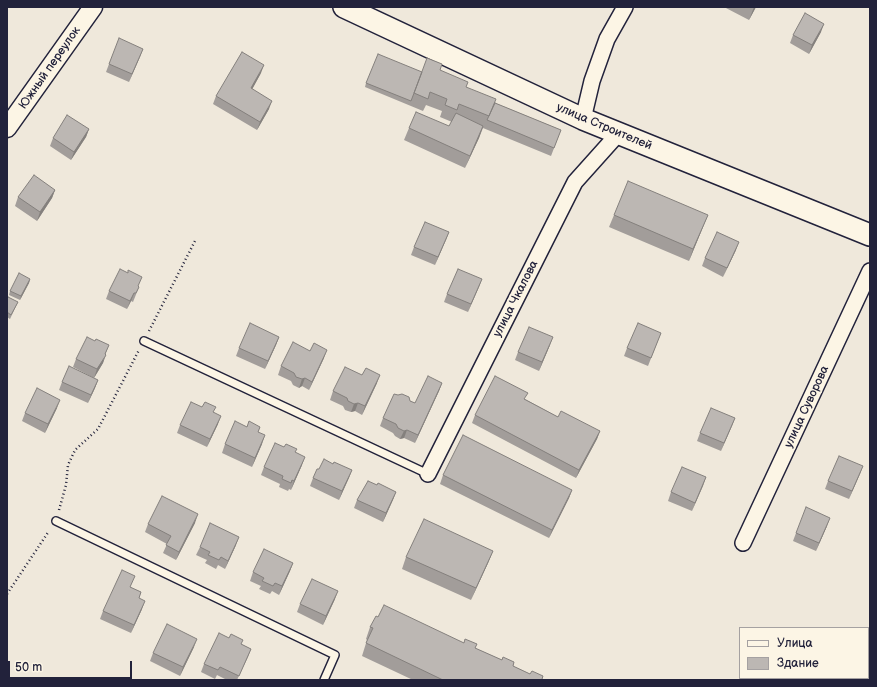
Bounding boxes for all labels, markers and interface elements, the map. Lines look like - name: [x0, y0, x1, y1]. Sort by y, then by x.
- street label: Южный переулок: [16, 24, 84, 112]
- street label: улица Строителей: [554, 100, 654, 154]
- street label: улица Чкалова: [490, 258, 542, 340]
- street label: улица Суворова: [782, 364, 832, 450]
- legend: [739, 627, 869, 679]
- text: Улица: [777, 636, 813, 651]
- scale bar: [10, 653, 134, 679]
- text: Здание: [777, 656, 819, 671]
- text: 50 m: [15, 660, 42, 675]

